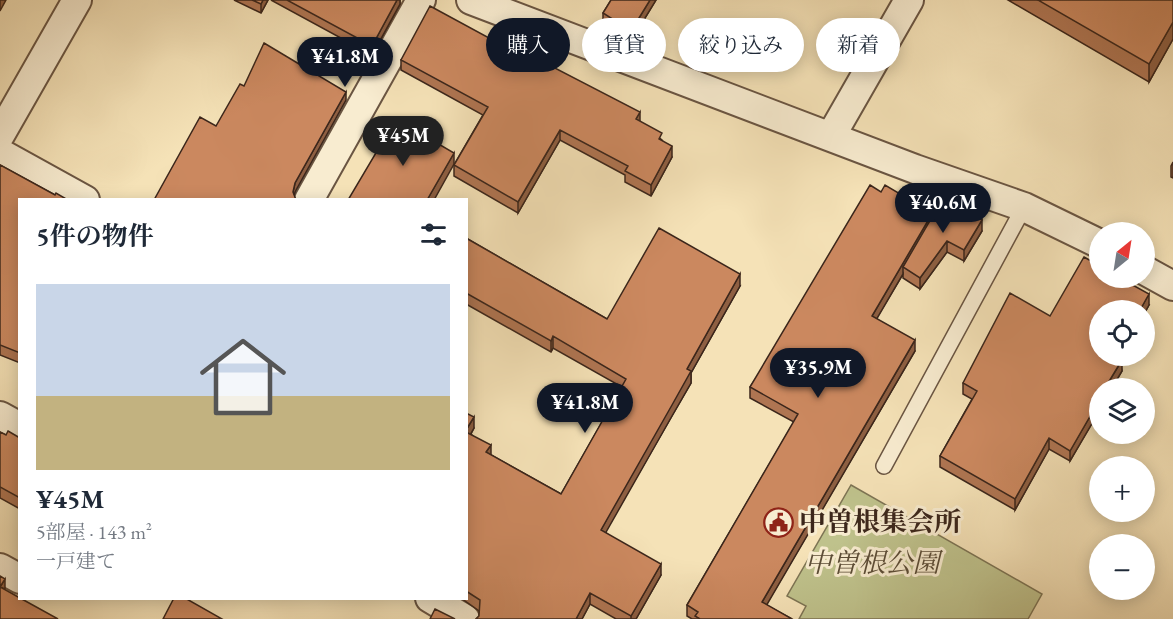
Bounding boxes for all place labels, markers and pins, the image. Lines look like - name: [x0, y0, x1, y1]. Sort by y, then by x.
- pin: ¥41.8M: [296, 37, 394, 88]
- pin: ¥45M: [367, 116, 439, 167]
- pin: ¥40.6M: [894, 183, 992, 234]
- pin: ¥35.9M: [769, 348, 867, 399]
- pin: ¥41.8M: [536, 383, 634, 434]
- place label: 中曽根集会所: [799, 504, 961, 539]
- public building icon: 中曽根集会所: [762, 506, 794, 538]

